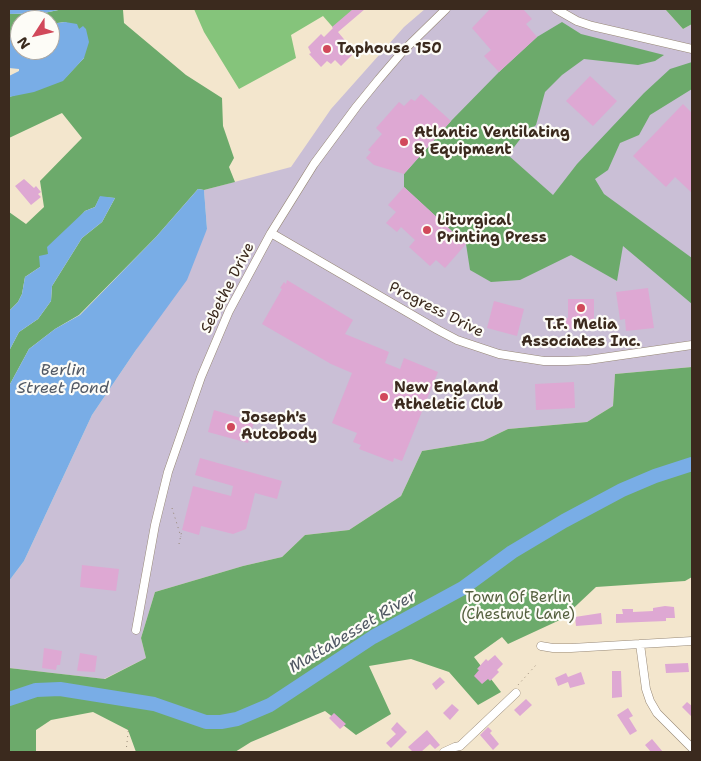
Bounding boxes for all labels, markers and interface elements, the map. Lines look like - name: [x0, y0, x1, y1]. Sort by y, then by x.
- north arrow: [10, 10, 60, 60]
- text: N: [13, 33, 34, 53]
- place label: Taphouse 150: [337, 40, 442, 58]
- marker: Taphouse 150: [321, 43, 333, 55]
- place label: Atlantic Ventilating & Equipment: [414, 124, 570, 159]
- marker: Atlantic Ventilating & Equipment: [398, 136, 410, 148]
- place label: Liturgical Printing Press: [437, 212, 547, 247]
- marker: Liturgical Printing Press: [421, 224, 433, 236]
- street label: Sebethe Drive: [197, 240, 259, 336]
- street label: Progress Drive: [386, 278, 486, 342]
- marker: T.F. Melia Associates Inc.: [575, 302, 587, 314]
- place label: T.F. Melia Associates Inc.: [521, 316, 641, 351]
- water label: Berlin Street Pond: [17, 361, 109, 399]
- place label: New England Atheletic Club: [394, 379, 503, 414]
- marker: New England Atheletic Club: [378, 391, 390, 403]
- place label: Joseph's Autobody: [241, 409, 317, 444]
- marker: Joseph's Autobody: [225, 421, 237, 433]
- water label: Mattabesset River: [286, 586, 420, 678]
- park label: Town Of Berlin (Chestnut Lane): [461, 589, 575, 624]

